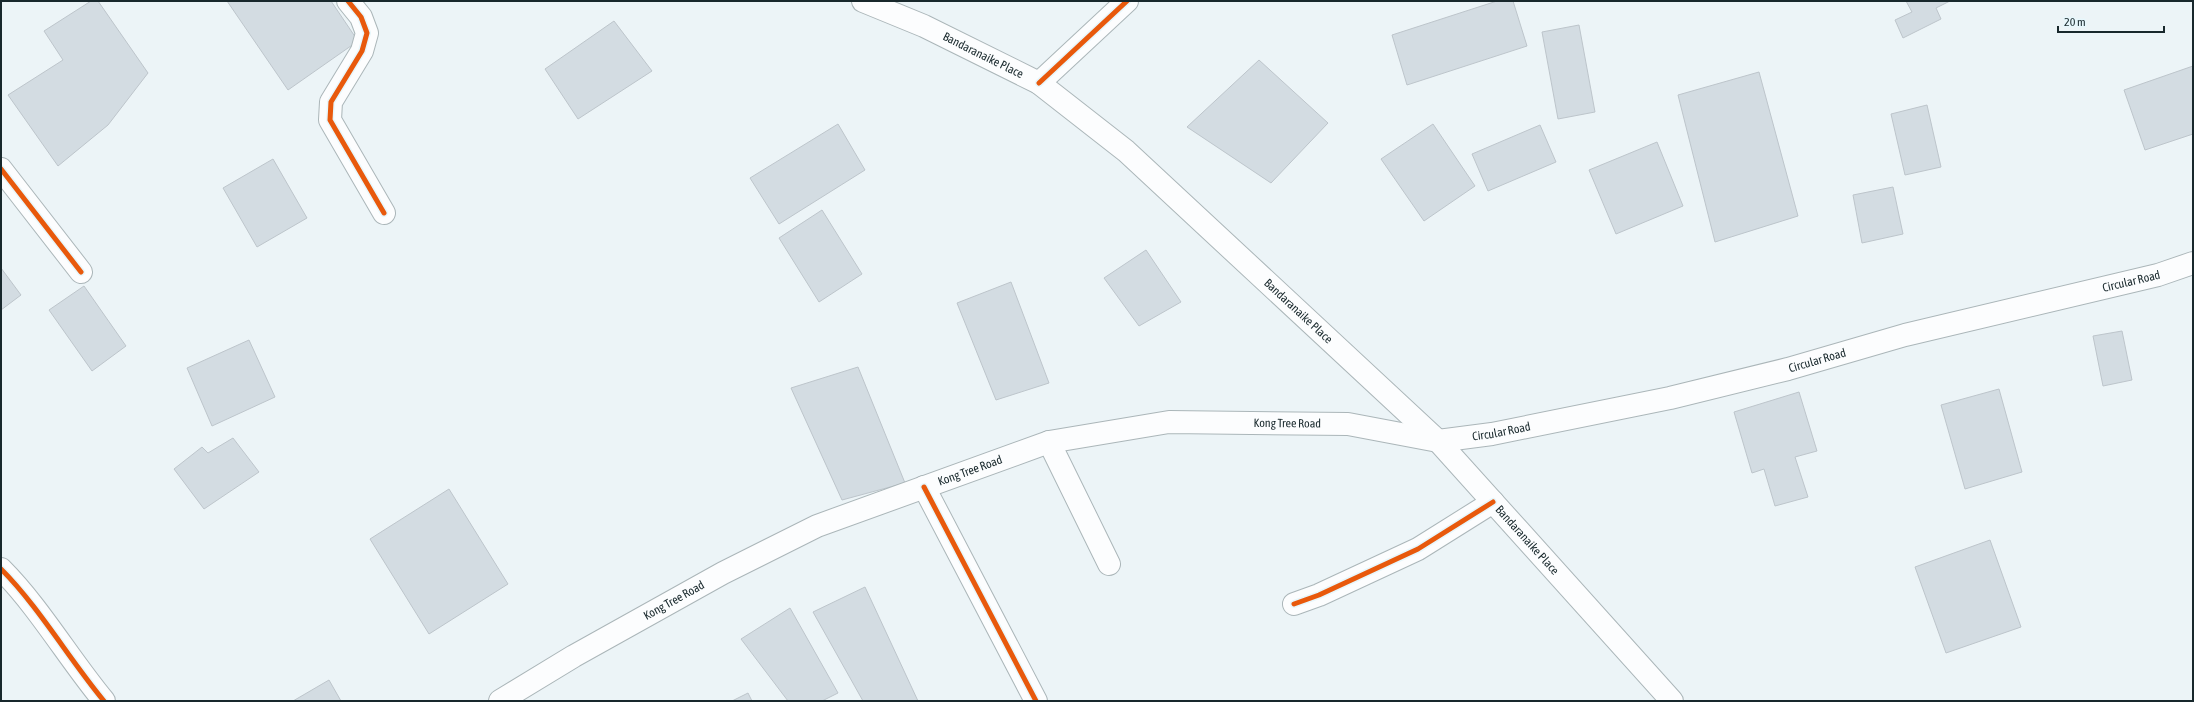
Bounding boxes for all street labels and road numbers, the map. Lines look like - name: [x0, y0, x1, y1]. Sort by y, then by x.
- street label: Bandaranaike Place: [941, 29, 1026, 81]
- street label: Circular Road: [2101, 268, 2162, 295]
- street label: Bandaranaike Place: [1261, 276, 1335, 346]
- street label: Circular Road: [1787, 346, 1847, 375]
- street label: Kong Tree Road: [1254, 416, 1321, 431]
- street label: Circular Road: [1471, 419, 1532, 444]
- street label: Kong Tree Road: [936, 453, 1004, 489]
- street label: Bandaranaike Place: [1492, 503, 1562, 578]
- street label: Kong Tree Road: [641, 578, 707, 623]

